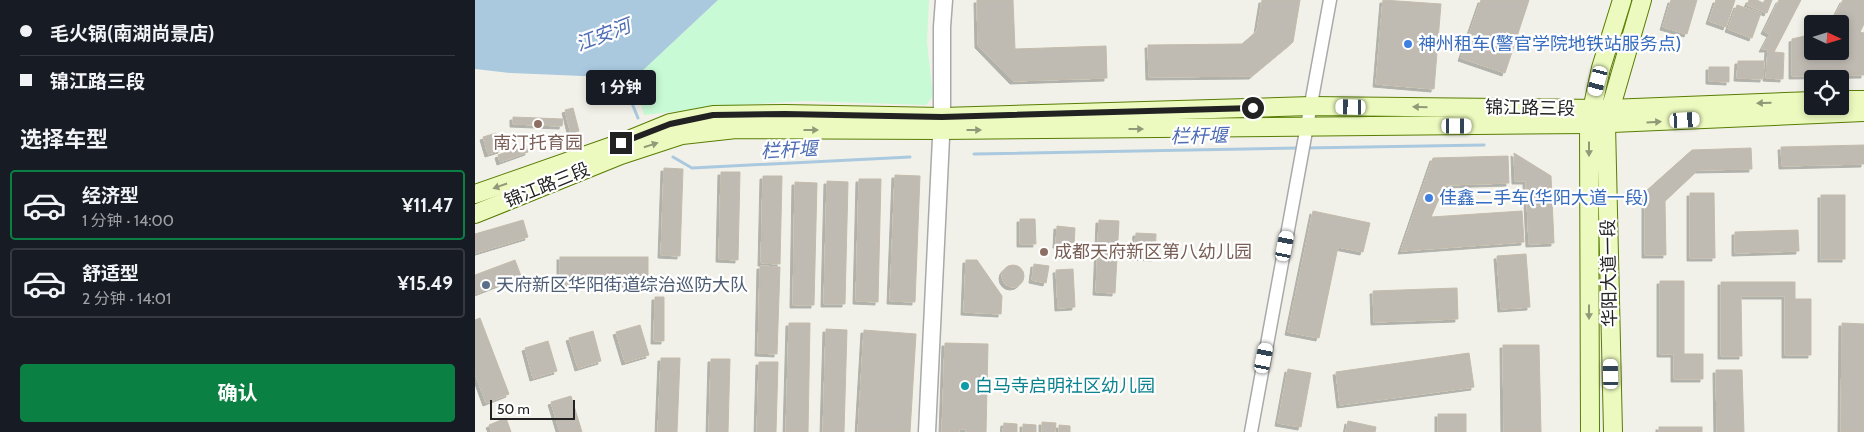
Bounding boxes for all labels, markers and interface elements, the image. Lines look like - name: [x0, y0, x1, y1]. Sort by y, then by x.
- water label: 江安河: [572, 13, 637, 56]
- north arrow: [1804, 15, 1849, 60]
- map controls: [1804, 15, 1849, 115]
- text: 毛火锅(南湖尚景店): [50, 22, 214, 45]
- place label: 神州租车(警官学院地铁站服务点): [1418, 33, 1681, 55]
- marker: 神州租车(警官学院地铁站服务点): [1402, 38, 1414, 50]
- car: [1586, 65, 1609, 97]
- text: 锦江路三段: [50, 70, 145, 93]
- callout: 1 分钟: [586, 70, 656, 106]
- button: locate: [1804, 70, 1849, 115]
- text: 1 分钟: [600, 78, 642, 97]
- street label: 锦江路三段: [1485, 96, 1575, 120]
- route start: [1242, 97, 1264, 119]
- car: [1335, 99, 1366, 115]
- one-way arrow: [1756, 100, 1772, 108]
- one-way arrow: [1412, 103, 1428, 111]
- car: [1669, 112, 1700, 128]
- one-way arrow: [1647, 117, 1663, 125]
- marker: 南汀托育园: [532, 118, 544, 130]
- car: [1442, 119, 1472, 134]
- water label: 栏杆堰: [1170, 124, 1231, 148]
- one-way arrow: [1128, 125, 1144, 133]
- text: 选择车型: [20, 126, 108, 153]
- one-way arrow: [803, 126, 819, 134]
- one-way arrow: [966, 126, 982, 134]
- place label: 南汀托育园: [493, 132, 583, 154]
- route end: [610, 132, 632, 154]
- water label: 栏杆堰: [760, 137, 821, 163]
- one-way arrow: [643, 141, 658, 149]
- one-way arrow: [1585, 141, 1593, 157]
- street label: 锦江路三段: [501, 158, 593, 212]
- icon: car: [22, 183, 67, 228]
- one-way arrow: [492, 183, 507, 190]
- text: 经济型: [82, 184, 139, 207]
- place label: 佳鑫二手车(华阳大道一段): [1439, 187, 1648, 209]
- marker: 佳鑫二手车(华阳大道一段): [1423, 192, 1435, 204]
- text: ¥11.47: [402, 194, 453, 217]
- text: 1 分钟 · 14:00: [82, 211, 174, 230]
- street label: 华阳大道一段: [1597, 219, 1621, 327]
- car: [1274, 230, 1295, 262]
- place label: 成都天府新区第八幼儿园: [1054, 241, 1252, 263]
- marker: 成都天府新区第八幼儿园: [1038, 246, 1050, 258]
- icon: car: [22, 261, 67, 306]
- text: 舒适型: [82, 262, 139, 285]
- text: ¥15.49: [398, 272, 453, 295]
- place label: 天府新区华阳街道综治巡防大队: [496, 274, 748, 296]
- marker: 天府新区华阳街道综治巡防大队: [480, 279, 492, 291]
- text: 2 分钟 · 14:01: [82, 289, 171, 308]
- one-way arrow: [1586, 304, 1594, 320]
- car: [1253, 342, 1274, 374]
- car: [1603, 359, 1618, 389]
- button: 确认: [20, 364, 455, 422]
- place label: 白马寺启明社区幼儿园: [975, 375, 1155, 397]
- marker: 白马寺启明社区幼儿园: [959, 380, 971, 392]
- scale bar: [490, 397, 575, 420]
- text: 50 m: [497, 400, 530, 418]

